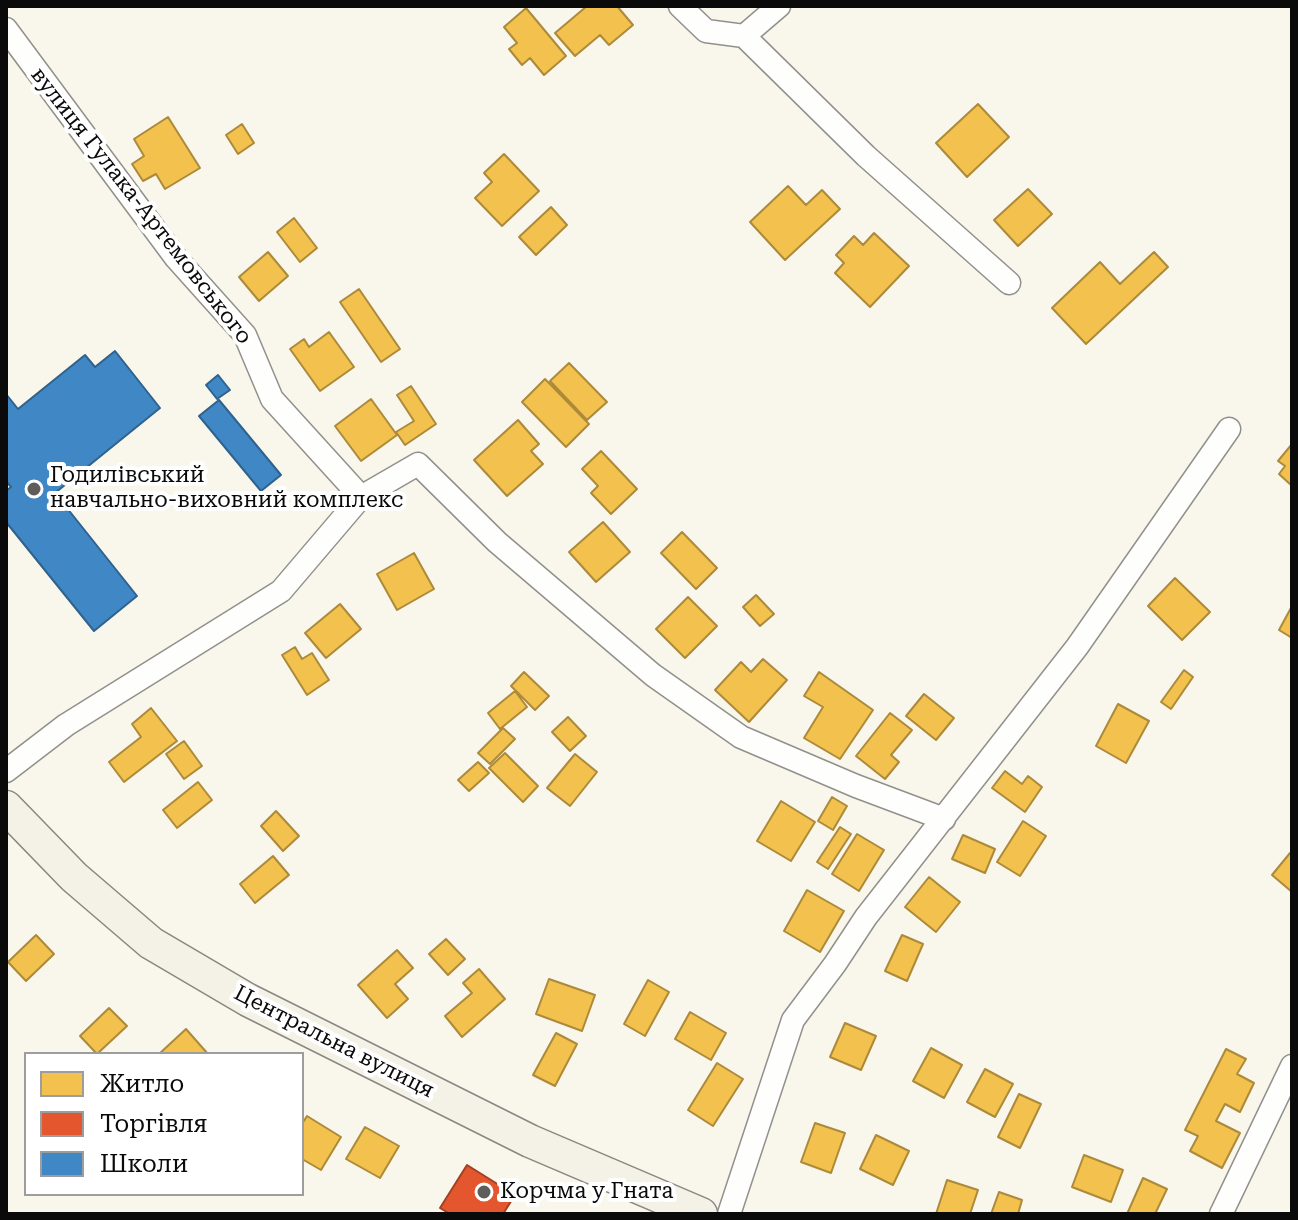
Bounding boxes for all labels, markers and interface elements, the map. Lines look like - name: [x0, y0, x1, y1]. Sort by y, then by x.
- street label: вулиця Гулака-Артемовського: [25, 62, 257, 350]
- place label: Годилівський навчально-виховний комплекс: [50, 463, 403, 514]
- marker: Годилівський навчально-виховний комплекс: [25, 480, 43, 498]
- street label: Центральна вулиця: [230, 980, 438, 1104]
- legend: [24, 1052, 304, 1196]
- text: Житло: [100, 1070, 184, 1098]
- text: Торгівля: [100, 1110, 208, 1138]
- text: Школи: [100, 1150, 188, 1178]
- place label: Корчма у Гната: [500, 1179, 673, 1205]
- marker: Корчма у Гната: [475, 1183, 493, 1201]

